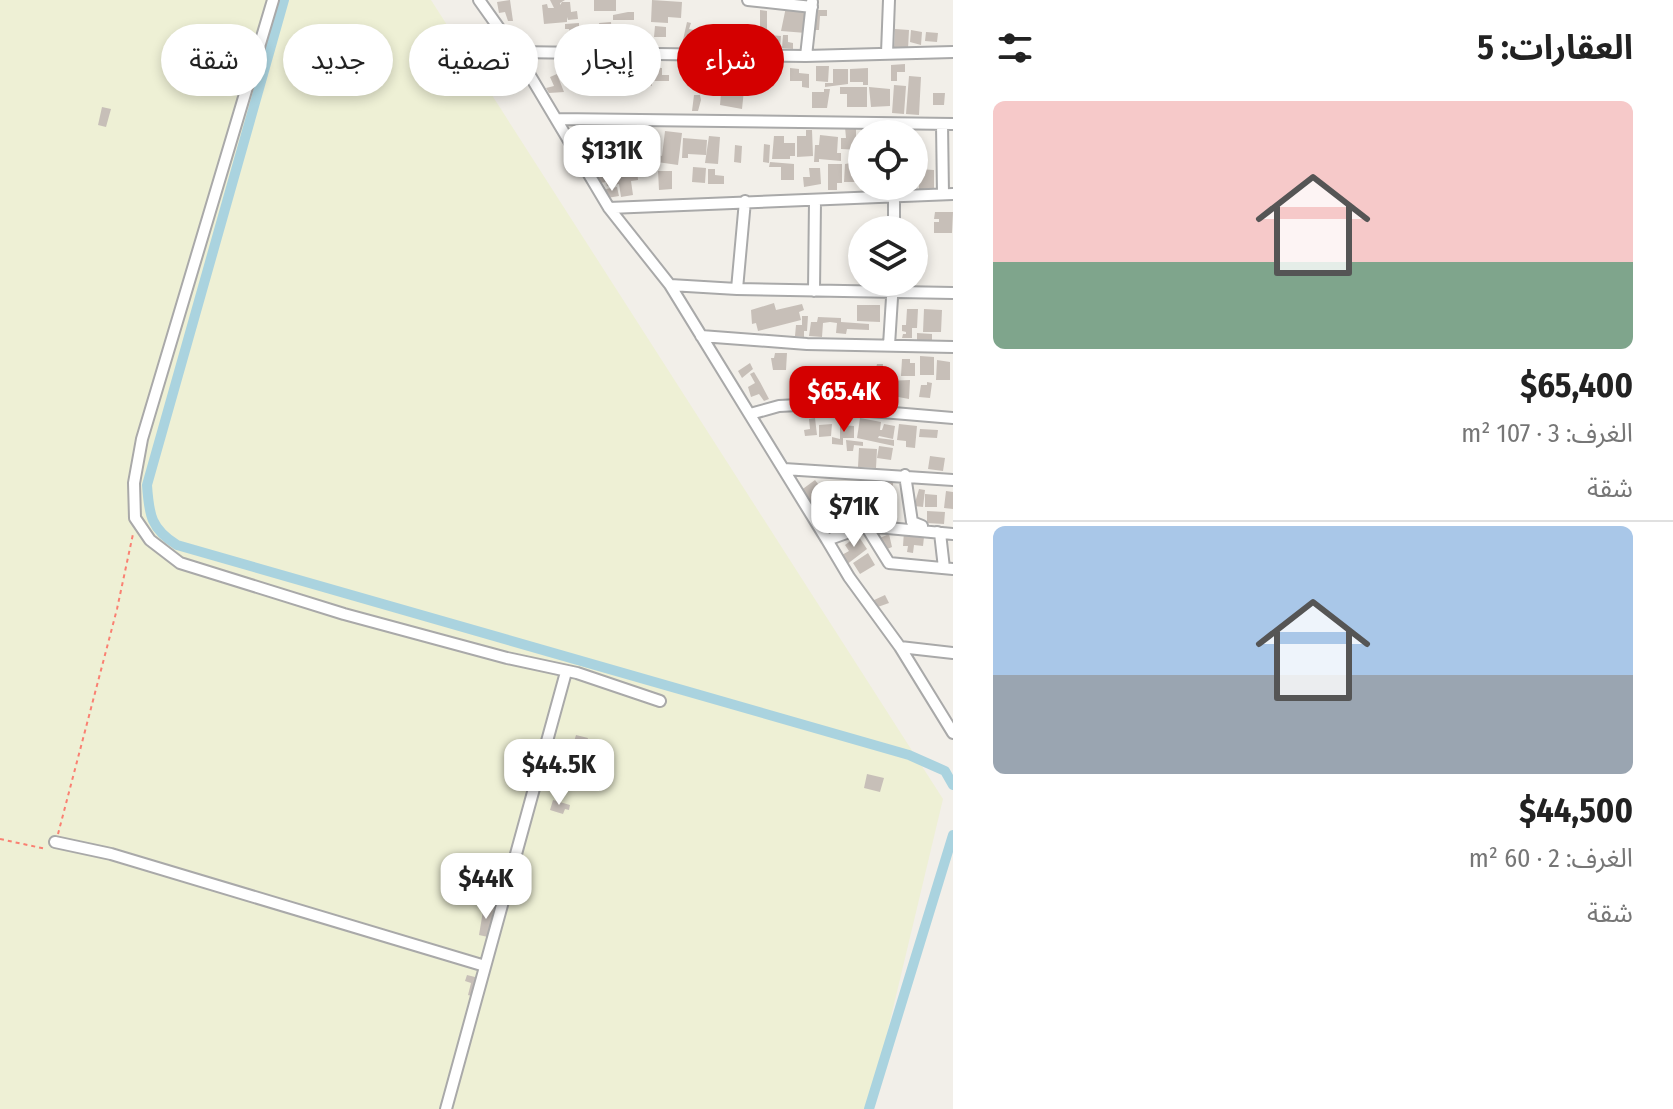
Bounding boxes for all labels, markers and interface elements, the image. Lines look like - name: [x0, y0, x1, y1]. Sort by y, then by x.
- chip: شقة: [161, 24, 267, 96]
- chip: جديد: [283, 24, 393, 96]
- chip: تصفية: [409, 24, 538, 96]
- chip: إيجار: [554, 24, 661, 96]
- chip: شراء: [677, 24, 784, 96]
- icon: filters: [993, 26, 1037, 70]
- text: العقارات: 5: [1477, 27, 1633, 68]
- map controls: [848, 120, 928, 296]
- button: locate: [848, 120, 928, 200]
- pin: $131K: [556, 125, 668, 193]
- text: $131K: [582, 135, 642, 166]
- icon: home: [1241, 153, 1385, 297]
- button: layers: [848, 216, 928, 296]
- text: $65,400: [1520, 365, 1633, 406]
- pin: $65.4K: [779, 366, 909, 434]
- text: $65.4K: [807, 376, 881, 407]
- text: الغرف: 3 · 107 m²: [1461, 418, 1633, 449]
- text: شقة: [1587, 473, 1633, 504]
- pin: $71K: [807, 481, 901, 549]
- text: $71K: [829, 491, 879, 522]
- icon: home: [1241, 578, 1385, 722]
- pin: $44.5K: [494, 739, 624, 807]
- text: $44.5K: [522, 749, 596, 780]
- text: $44,500: [1519, 790, 1633, 831]
- text: الغرف: 2 · 60 m²: [1469, 843, 1633, 874]
- pin: $44K: [439, 853, 533, 921]
- text: $44K: [459, 863, 513, 894]
- text: شقة: [1587, 898, 1633, 929]

